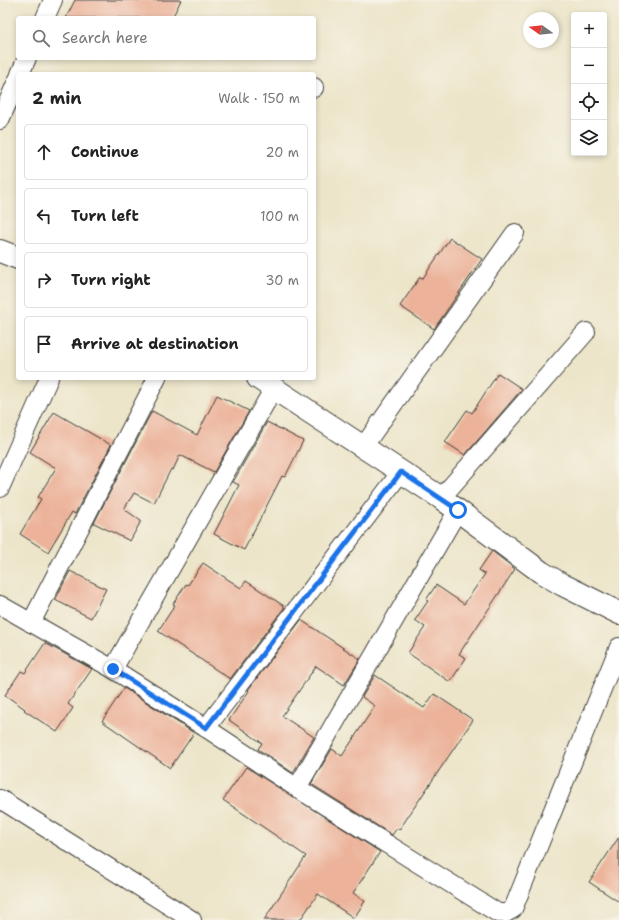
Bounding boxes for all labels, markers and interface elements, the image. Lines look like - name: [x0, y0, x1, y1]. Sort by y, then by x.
- north arrow: [523, 12, 559, 48]
- map controls: [571, 12, 607, 156]
- button: +: [571, 12, 607, 48]
- search box: [16, 16, 316, 60]
- icon: search: [30, 27, 52, 49]
- text: Search here: [62, 28, 148, 48]
- button: −: [571, 48, 607, 84]
- button: locate: [571, 84, 607, 120]
- text: 2 min: [32, 87, 82, 109]
- text: Walk · 150 m: [218, 90, 300, 107]
- button: layers: [571, 120, 607, 156]
- icon: ahead: [33, 141, 55, 163]
- text: Continue: [71, 142, 139, 162]
- text: 20 m: [266, 144, 299, 161]
- icon: left: [33, 205, 55, 227]
- text: Turn left: [71, 206, 139, 226]
- text: 100 m: [260, 208, 299, 225]
- icon: right: [33, 269, 55, 291]
- text: Turn right: [71, 270, 151, 290]
- text: 30 m: [265, 272, 299, 289]
- icon: arrive: [33, 333, 55, 355]
- text: Arrive at destination: [71, 334, 239, 354]
- route start: [449, 501, 467, 519]
- route end: [104, 660, 122, 678]

